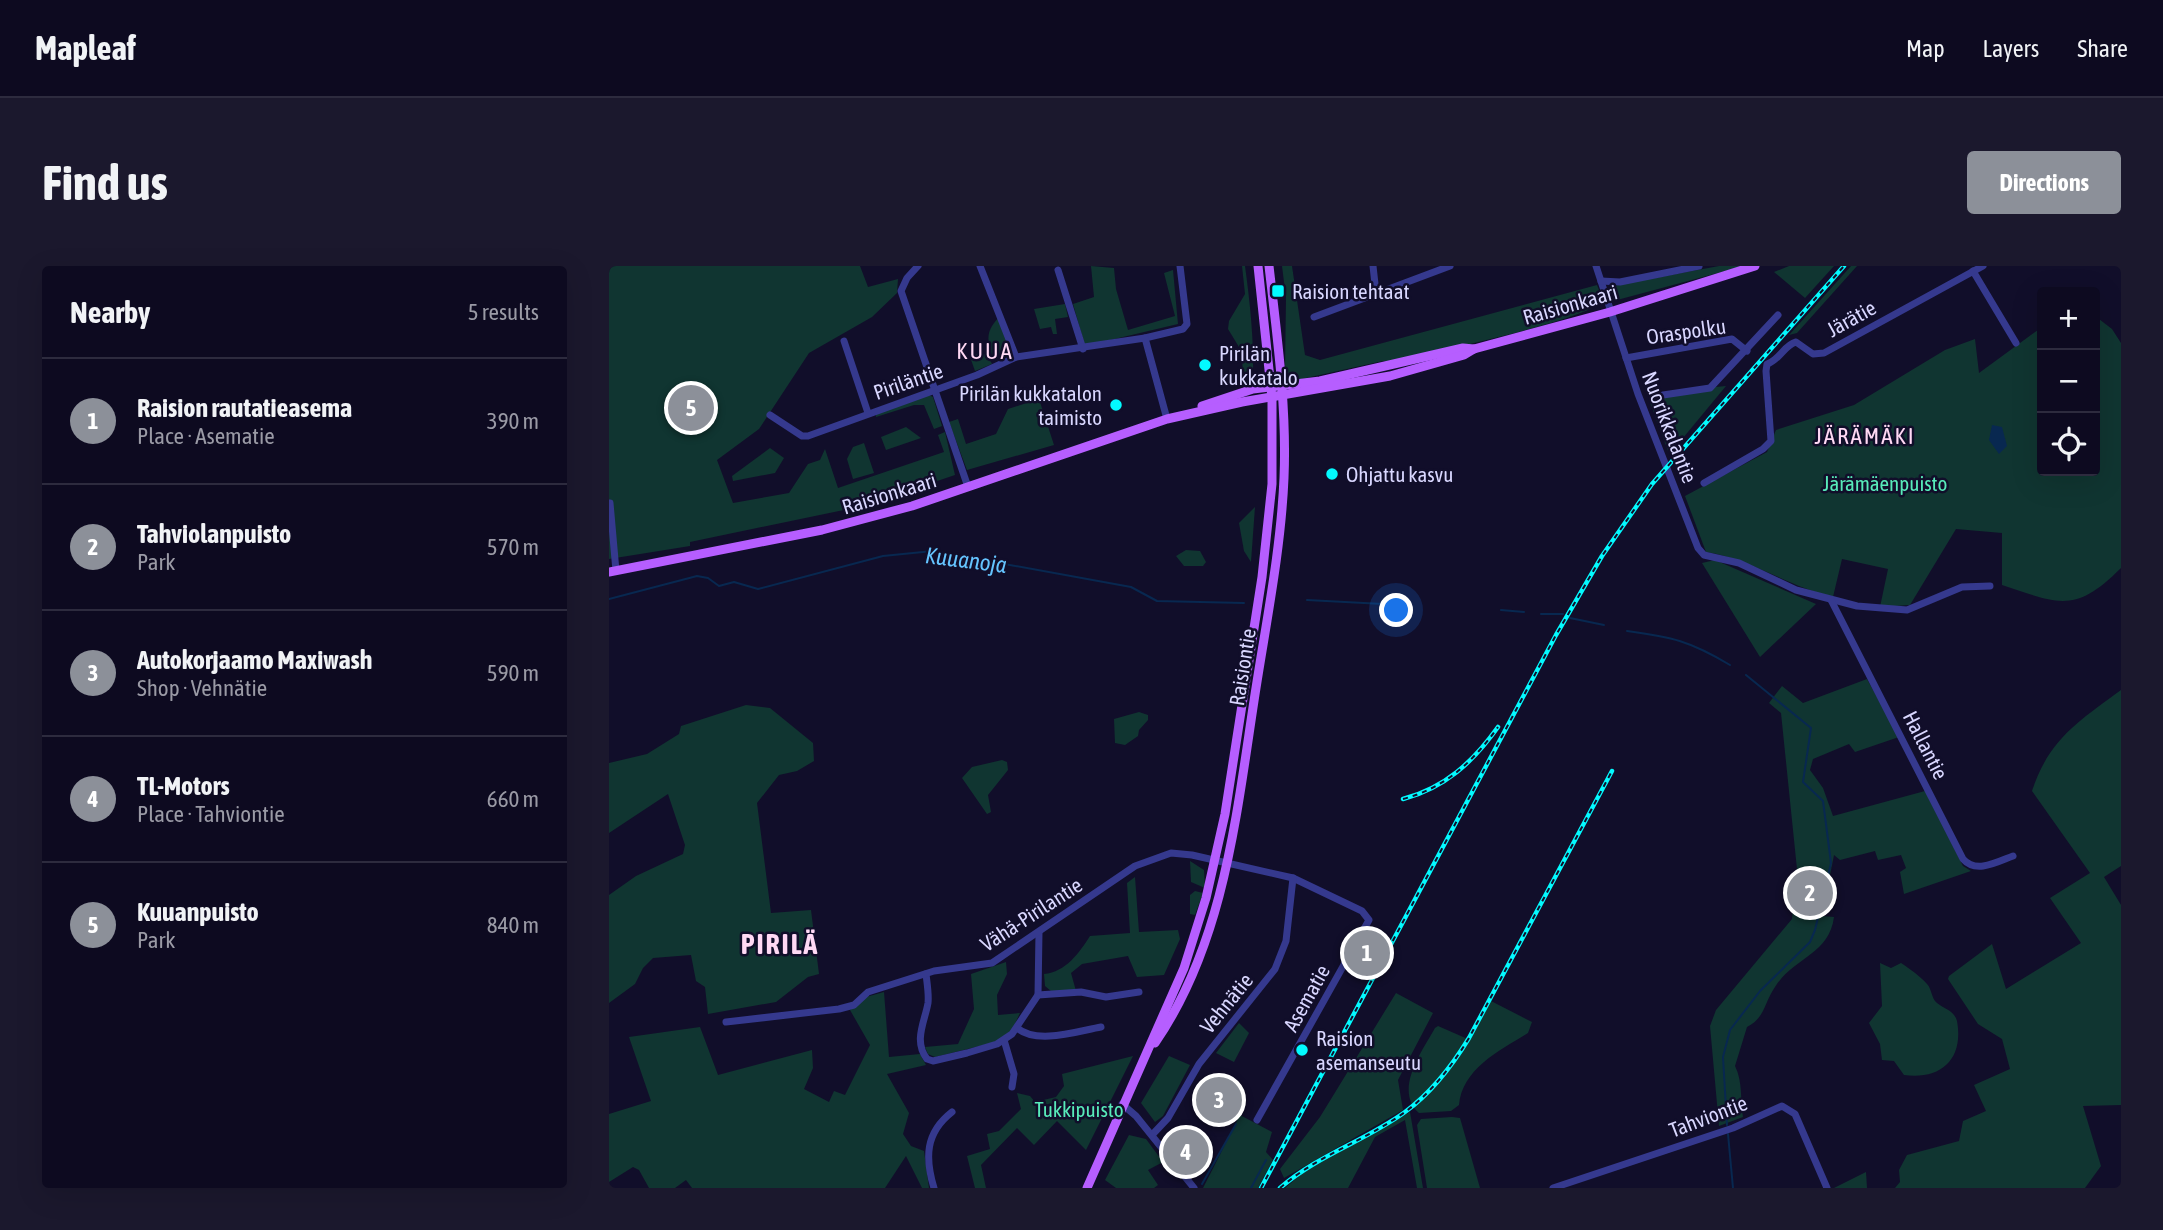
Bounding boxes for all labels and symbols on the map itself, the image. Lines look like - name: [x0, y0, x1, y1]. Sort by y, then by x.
- place label: Raision tehtaat: [1292, 279, 1409, 303]
- street label: Raisionkaari: [1520, 279, 1620, 329]
- marker: Raision tehtaat: [1270, 283, 1286, 299]
- street label: Järätie: [1822, 295, 1880, 341]
- street label: Oraspolku: [1645, 314, 1727, 348]
- district label: KUUA: [956, 338, 1014, 364]
- place label: Pirilän kukkatalo: [1219, 341, 1298, 389]
- marker: Pirilän kukkatalo: [1197, 357, 1213, 373]
- street label: Piriläntie: [870, 358, 946, 404]
- street label: Nuorikkalantie: [1638, 368, 1702, 486]
- place label: Pirilän kukkatalon taimisto: [959, 381, 1102, 429]
- pin: 5: [668, 382, 714, 434]
- marker: Pirilän kukkatalon taimisto: [1108, 397, 1124, 413]
- district label: JÄRÄMÄKI: [1814, 423, 1916, 449]
- place label: Ohjattu kasvu: [1346, 462, 1453, 486]
- marker: Ohjattu kasvu: [1324, 466, 1340, 482]
- street label: Raisionkaari: [839, 467, 939, 519]
- park label: Järämäenpuisto: [1823, 471, 1947, 495]
- water label: Kuuanoja: [924, 542, 1009, 578]
- your location: [1379, 593, 1413, 627]
- street label: Raisiontie: [1224, 627, 1260, 707]
- street label: Hallantie: [1899, 707, 1953, 783]
- pin: 2: [1787, 867, 1833, 919]
- street label: Vähä-Pirilantie: [976, 872, 1086, 956]
- pin: 1: [1344, 927, 1390, 979]
- district label: PIRILÄ: [741, 928, 819, 960]
- street label: Asematie: [1278, 960, 1334, 1036]
- street label: Vehnätie: [1195, 968, 1257, 1038]
- place label: Raision asemanseutu: [1316, 1026, 1421, 1074]
- marker: Raision asemanseutu: [1294, 1042, 1310, 1058]
- pin: 3: [1196, 1074, 1242, 1126]
- street label: Tahviontie: [1666, 1090, 1750, 1142]
- park label: Tukkipuisto: [1034, 1097, 1124, 1121]
- pin: 4: [1163, 1126, 1209, 1178]

